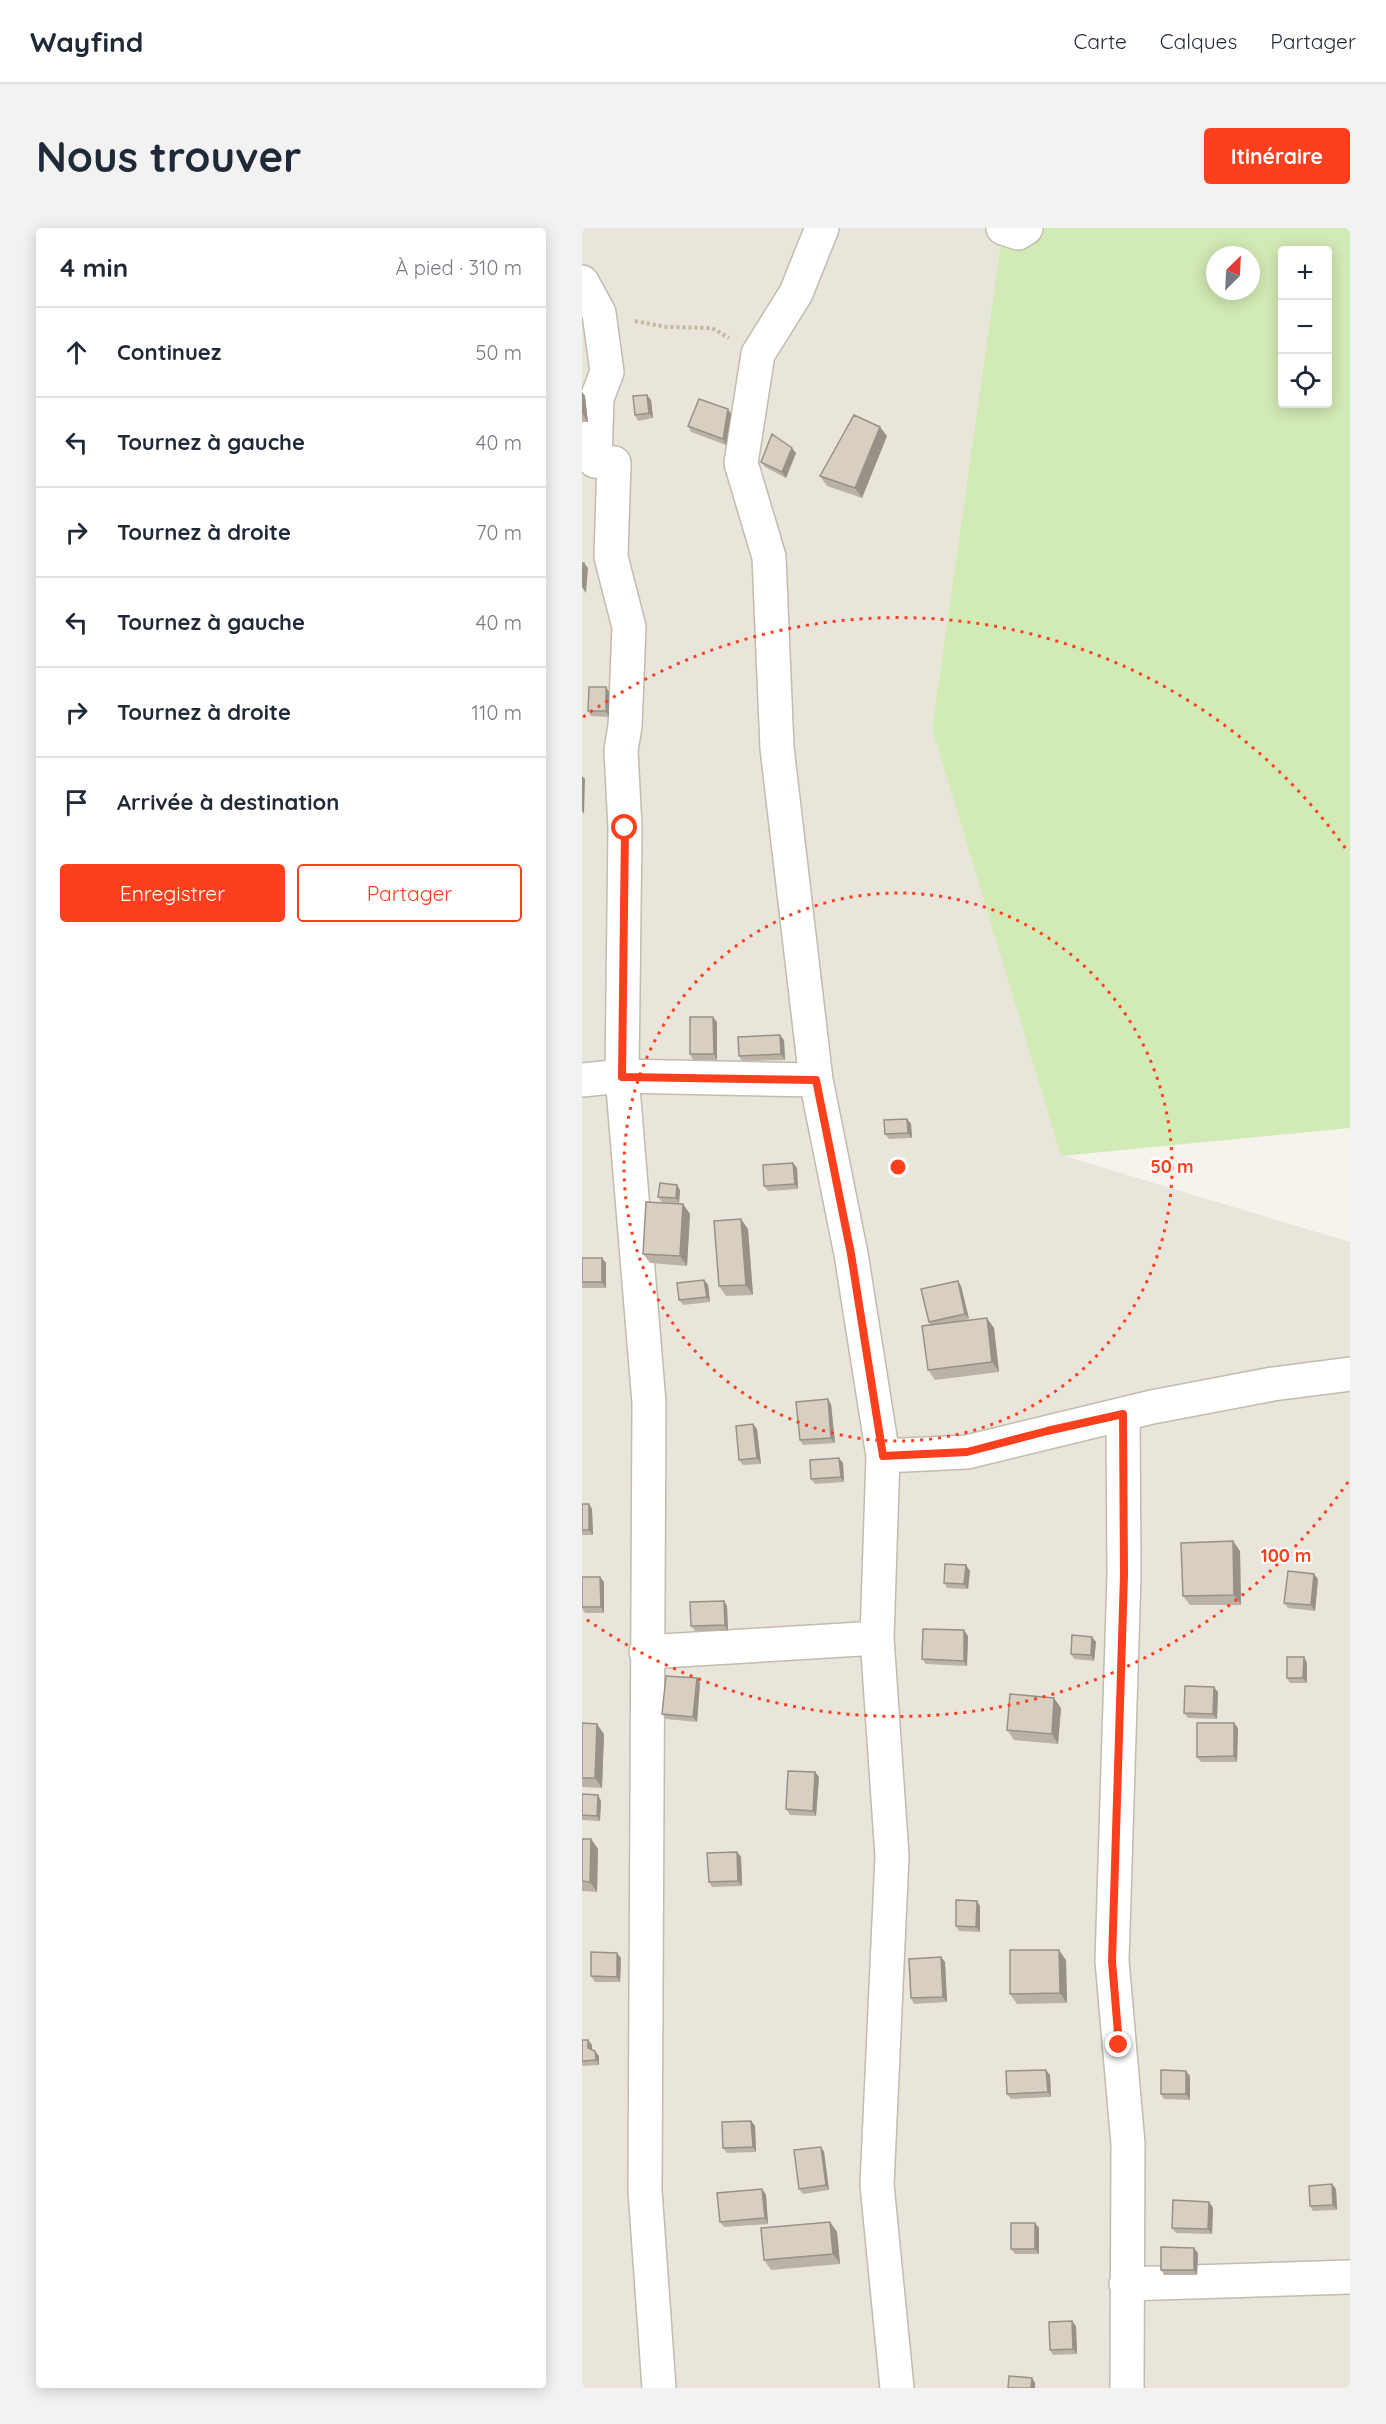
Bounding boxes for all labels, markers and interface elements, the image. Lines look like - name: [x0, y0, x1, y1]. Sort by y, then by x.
- text: Wayfind: [30, 24, 143, 59]
- text: Carte: [1073, 28, 1127, 54]
- text: Calques: [1160, 28, 1237, 54]
- text: Partager: [1270, 28, 1356, 54]
- button: Itinéraire: [1204, 128, 1350, 184]
- text: Nous trouver: [36, 130, 301, 183]
- north arrow: [1206, 246, 1260, 300]
- map controls: [1278, 246, 1332, 408]
- button: +: [1278, 246, 1332, 300]
- text: 4 min: [60, 251, 128, 284]
- text: À pied · 310 m: [395, 255, 522, 280]
- button: −: [1278, 300, 1332, 354]
- icon: ahead: [60, 336, 93, 369]
- text: Continuez: [117, 338, 221, 366]
- text: 50 m: [476, 340, 522, 365]
- button: locate: [1278, 354, 1332, 408]
- icon: left: [60, 426, 93, 459]
- text: Tournez à gauche: [117, 428, 305, 456]
- text: 40 m: [476, 430, 522, 455]
- icon: right: [60, 516, 93, 549]
- text: Tournez à droite: [117, 518, 291, 546]
- text: 70 m: [476, 520, 522, 545]
- icon: left: [60, 606, 93, 639]
- text: Tournez à gauche: [117, 608, 305, 636]
- text: 40 m: [476, 610, 522, 635]
- icon: right: [60, 696, 93, 729]
- text: Tournez à droite: [117, 698, 291, 726]
- text: 110 m: [472, 700, 522, 725]
- icon: arrive: [60, 786, 93, 819]
- text: Arrivée à destination: [117, 788, 339, 816]
- route start: [611, 814, 637, 840]
- button: Enregistrer: [60, 864, 285, 922]
- button: Partager: [297, 864, 522, 922]
- text: 50 m: [1150, 1155, 1194, 1178]
- centre of rings: [888, 1157, 908, 1177]
- text: 100 m: [1261, 1544, 1311, 1567]
- route end: [1105, 2031, 1131, 2057]

